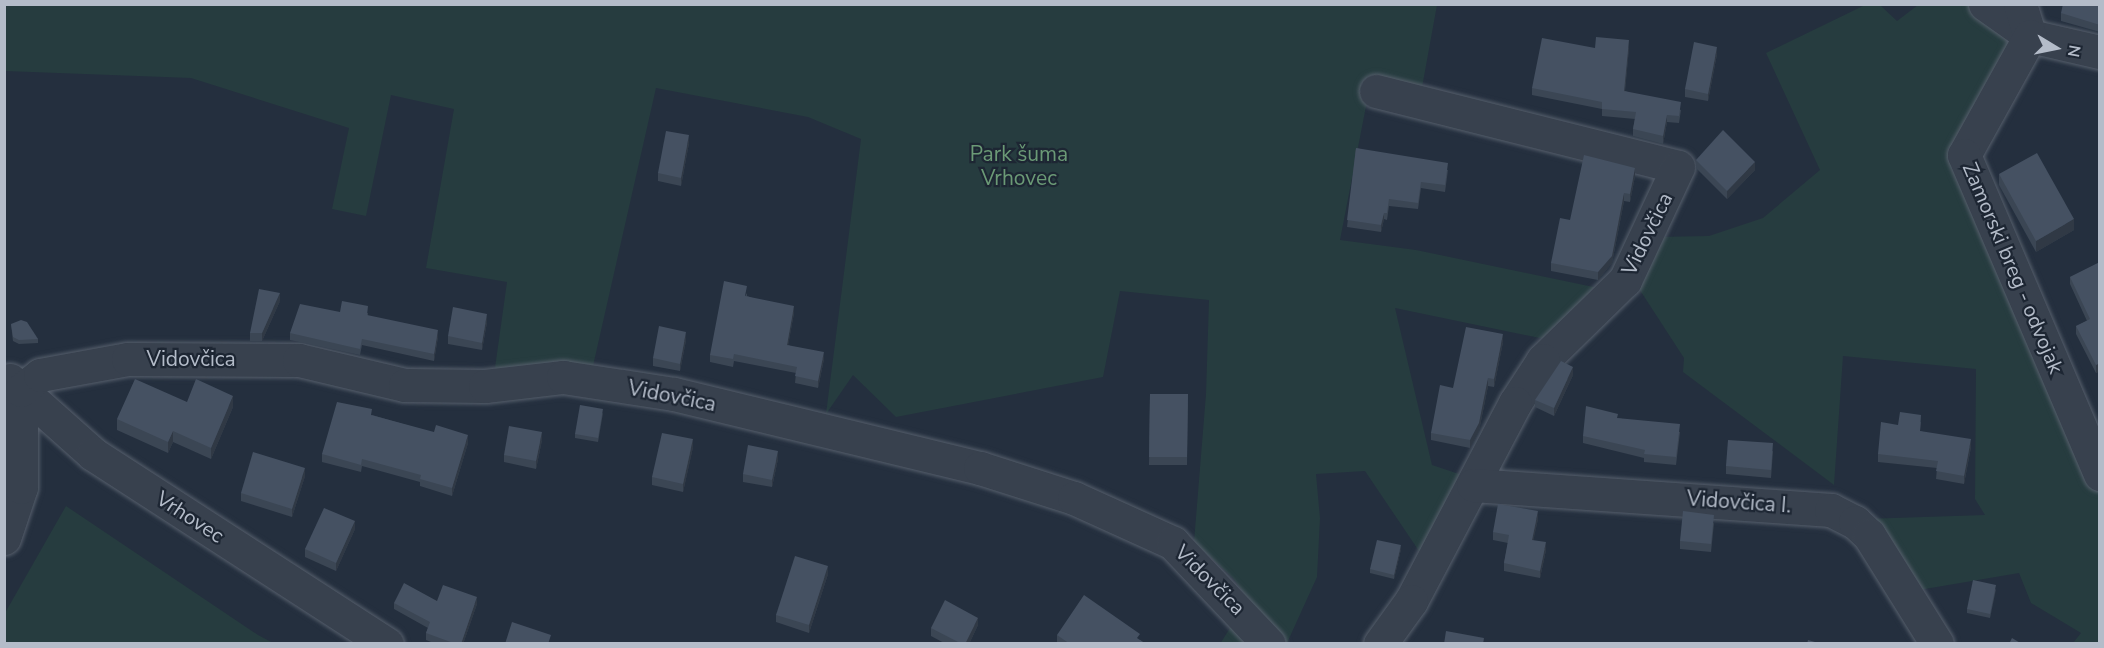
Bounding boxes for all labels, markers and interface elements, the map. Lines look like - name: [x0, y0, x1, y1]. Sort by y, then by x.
- north arrow: [2026, 18, 2086, 78]
- text: N: [2062, 43, 2086, 59]
- park label: Park šuma Vrhovec: [970, 141, 1068, 191]
- street label: Zamorski breg - odvojak: [1957, 159, 2069, 377]
- street label: Vidovčica: [1616, 188, 1678, 280]
- street label: Vidovčica: [146, 346, 236, 372]
- street label: Vidovčica: [626, 375, 718, 417]
- street label: Vrhovec: [151, 486, 229, 548]
- street label: Vidovčica I.: [1686, 486, 1792, 518]
- street label: Vidovčica: [1170, 540, 1250, 620]

